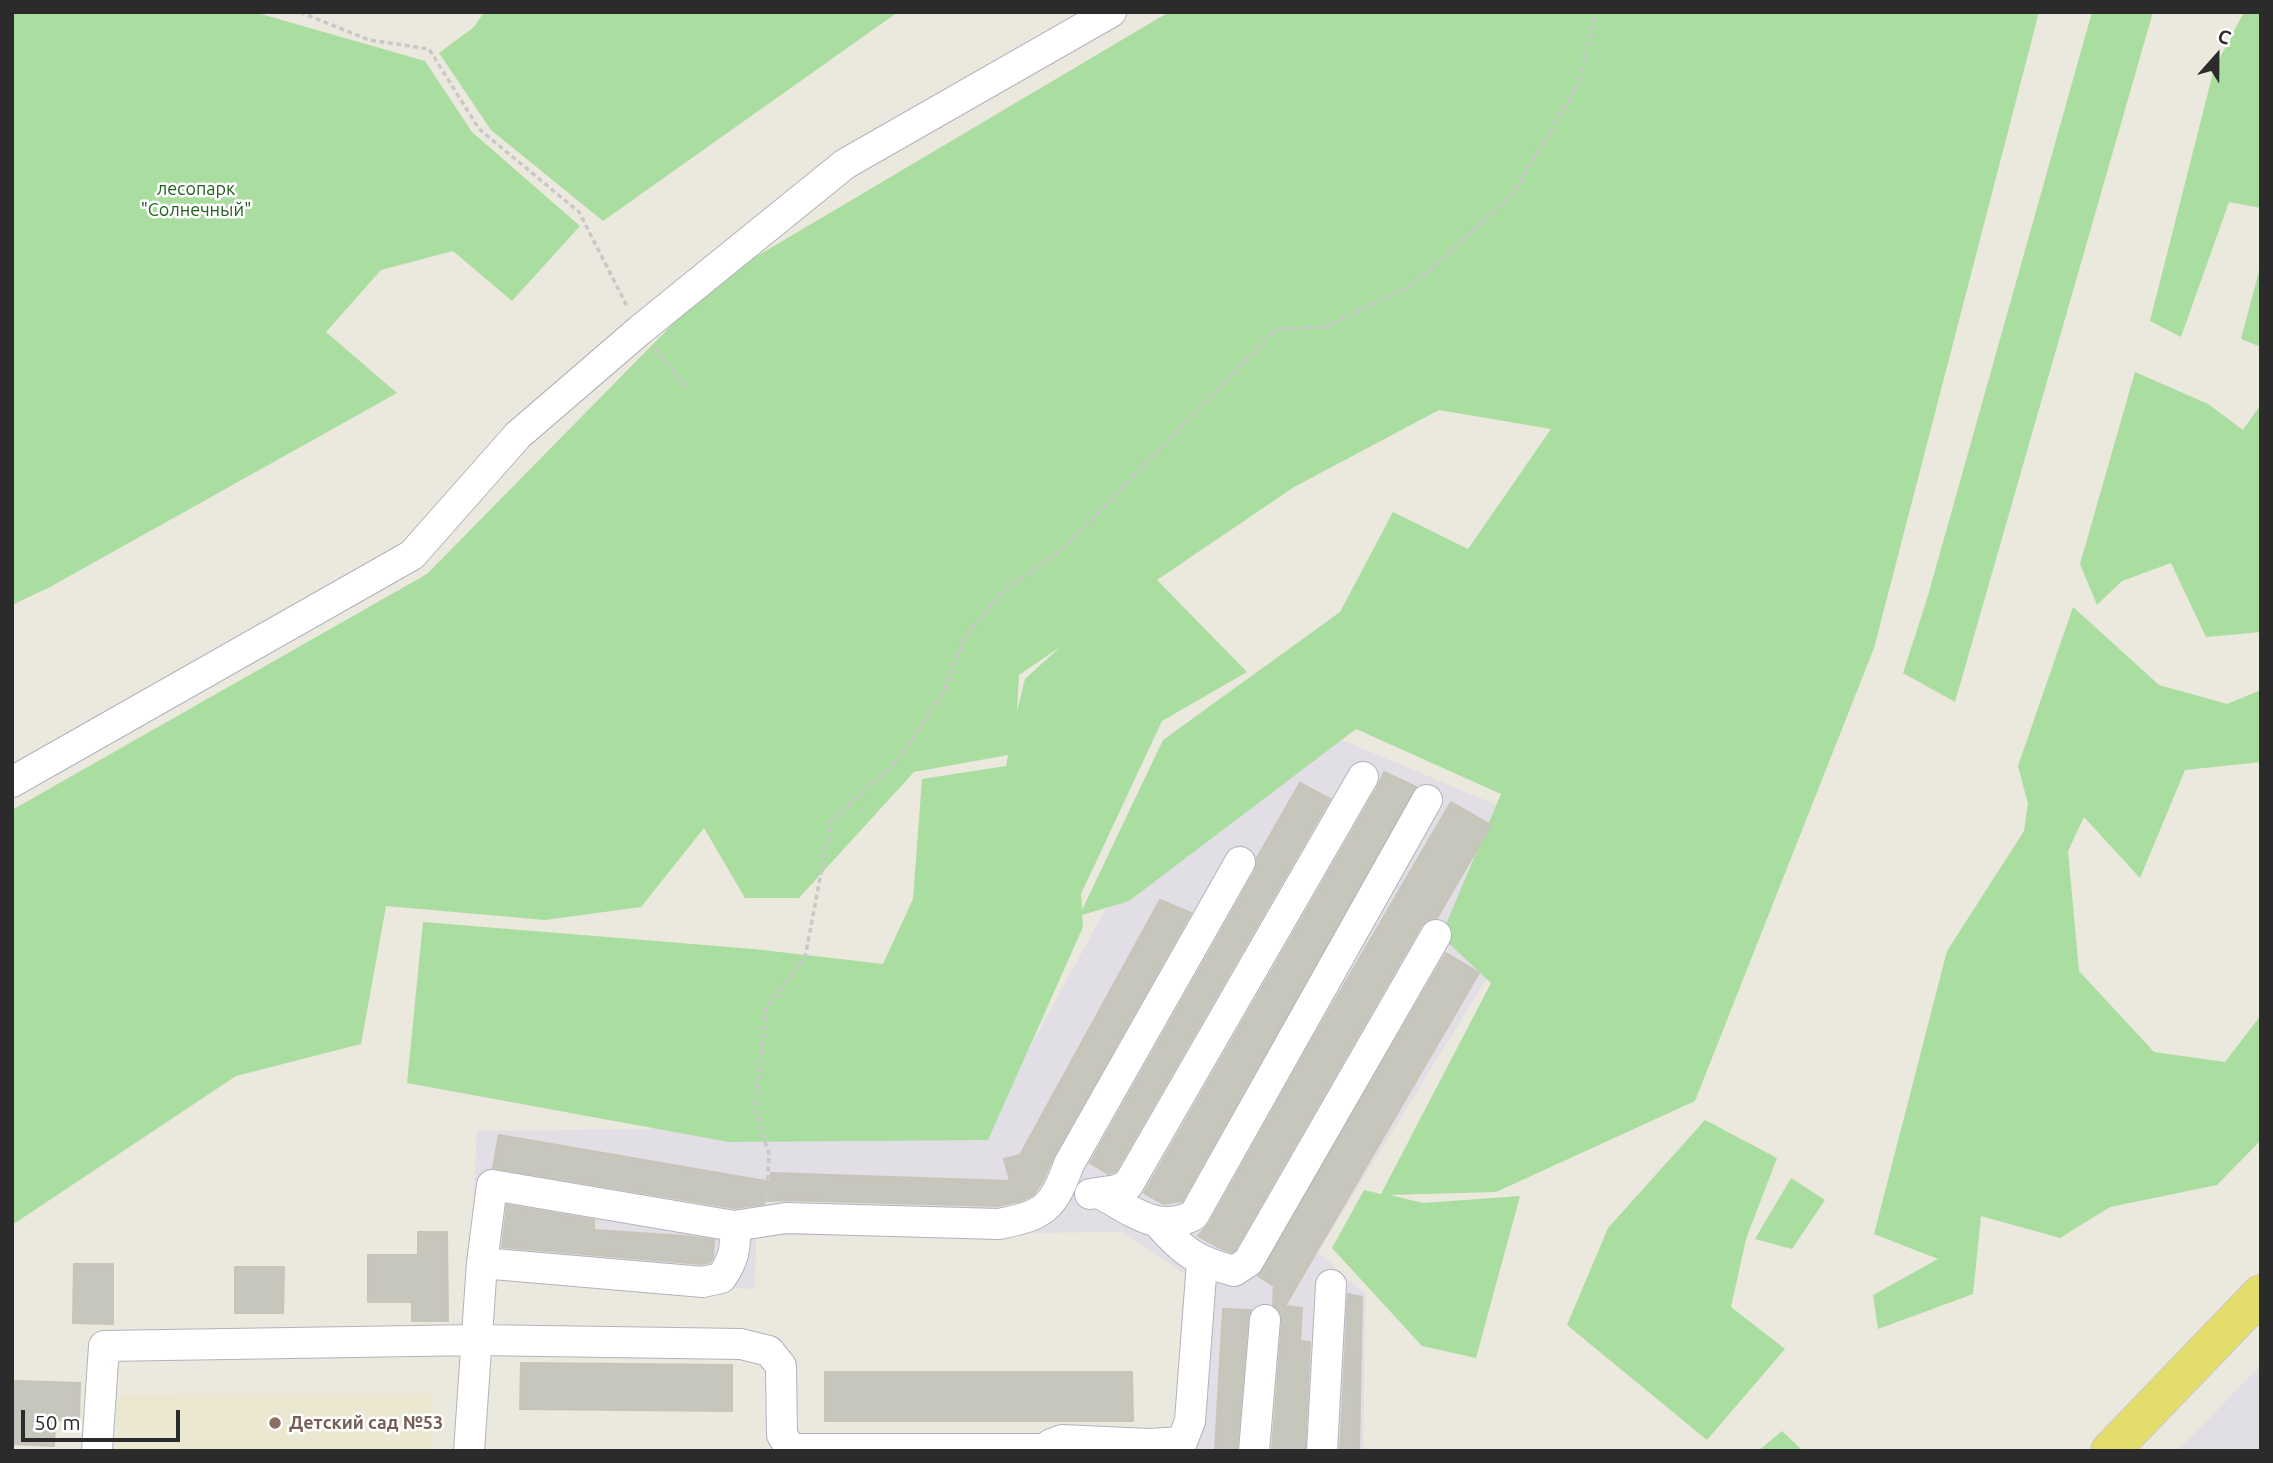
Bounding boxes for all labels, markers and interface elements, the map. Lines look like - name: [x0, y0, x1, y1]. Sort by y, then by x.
- north arrow: [2182, 21, 2252, 91]
- text: С: [2215, 24, 2234, 49]
- park label: лесопарк "Солнечный": [141, 178, 251, 220]
- scale bar: [24, 1396, 184, 1440]
- text: 50 m: [34, 1410, 81, 1434]
- place label: Детский сад №53: [289, 1412, 443, 1434]
- marker: Детский сад №53: [267, 1415, 283, 1431]

